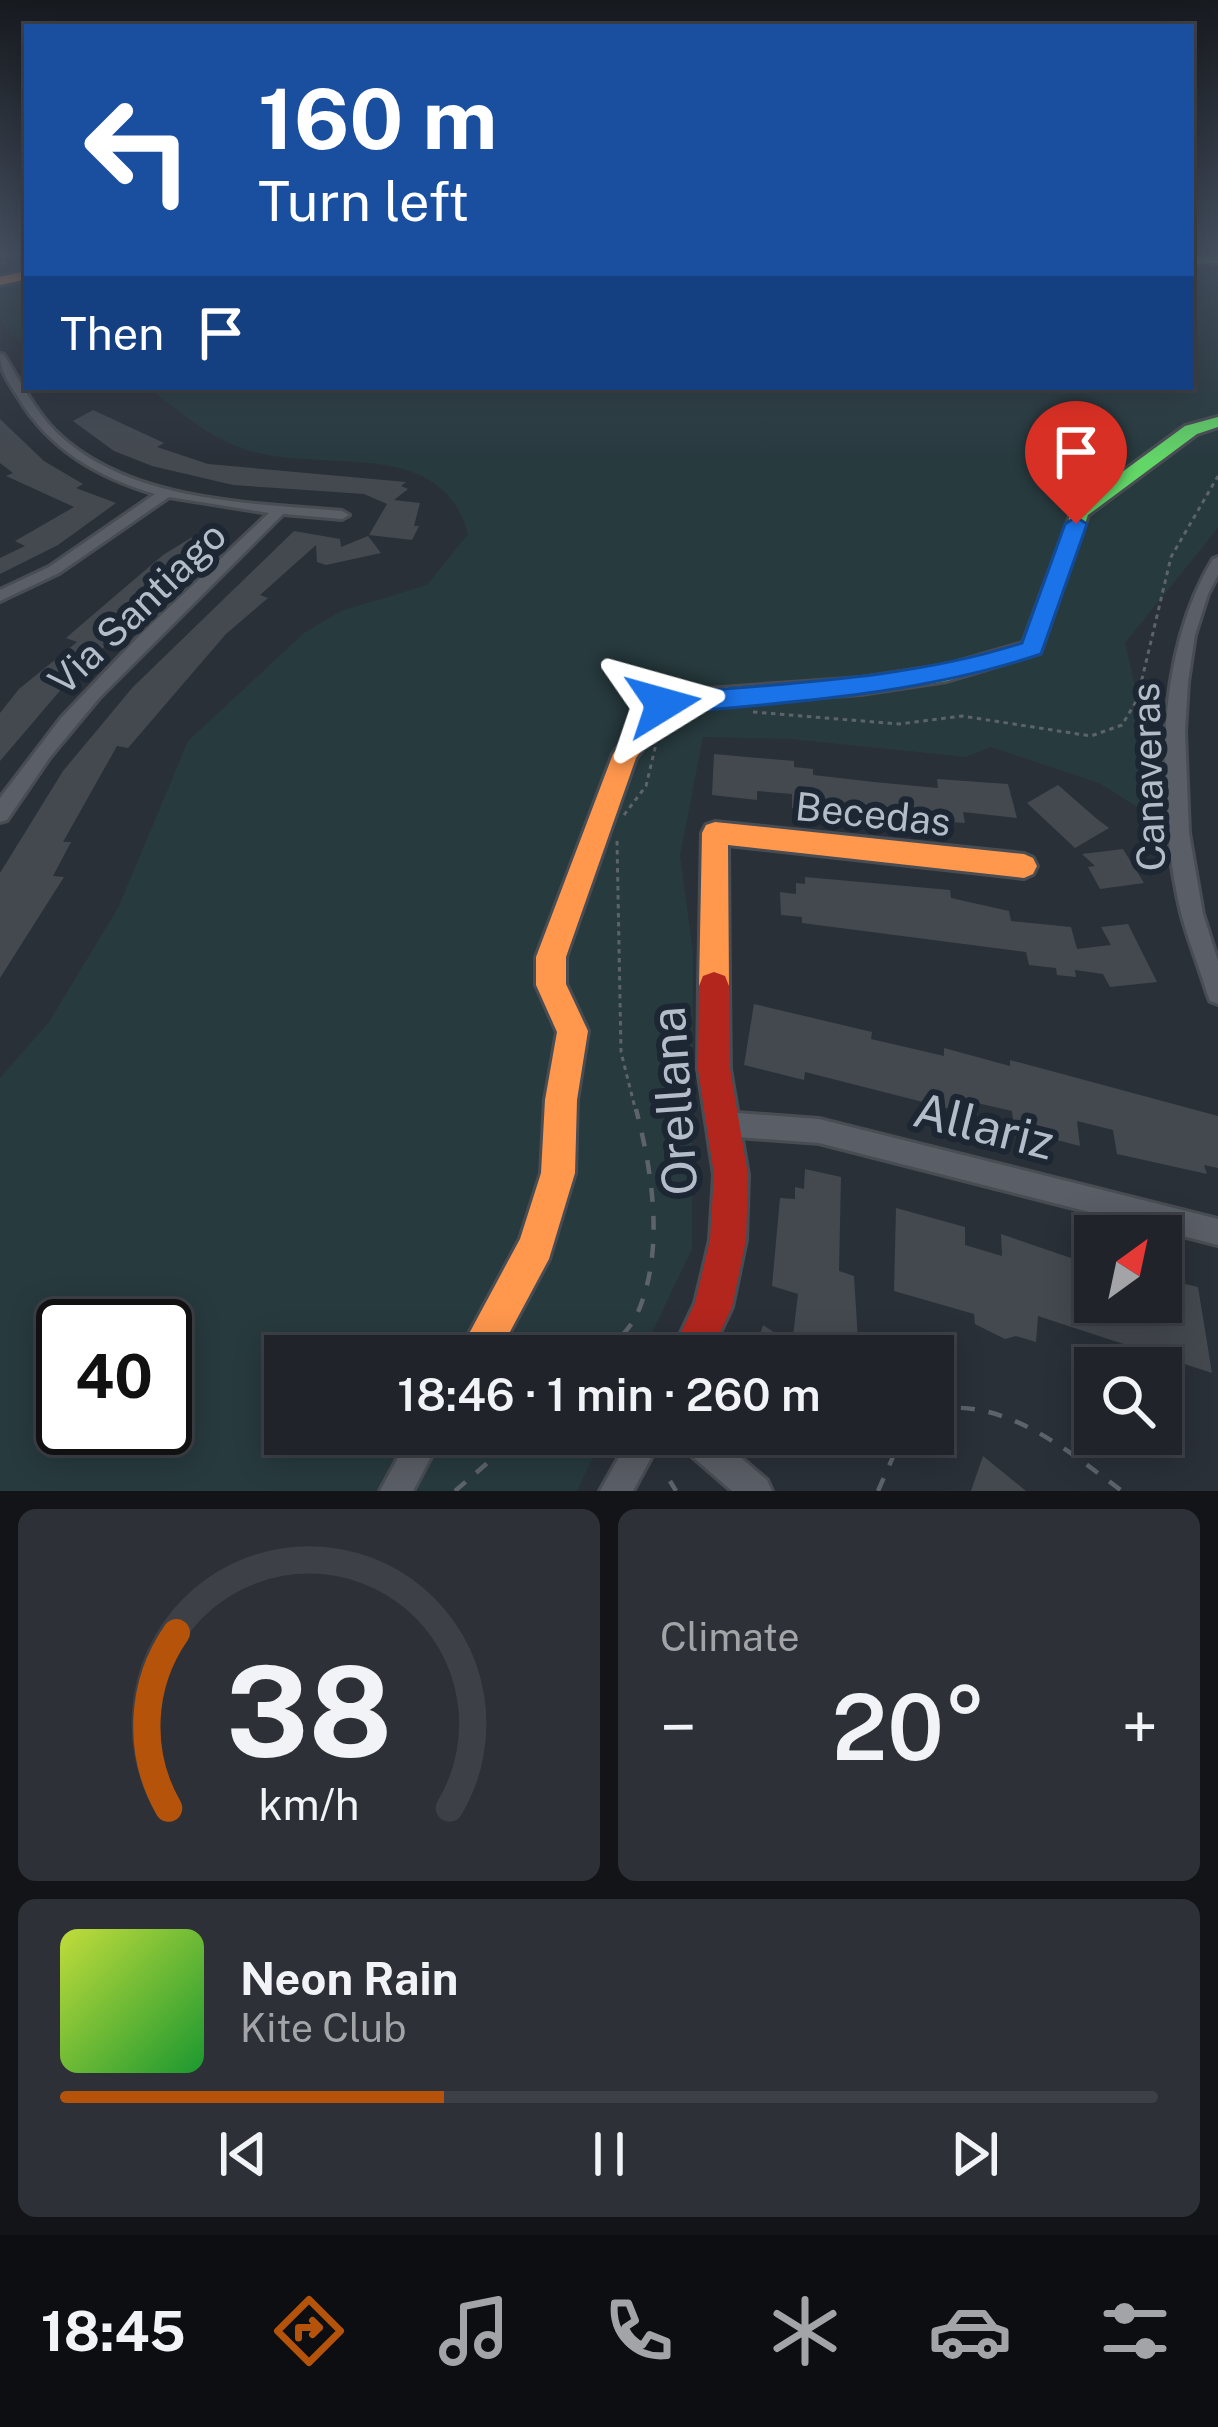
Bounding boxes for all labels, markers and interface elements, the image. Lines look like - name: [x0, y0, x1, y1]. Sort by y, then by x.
- text: 160 m: [258, 69, 497, 168]
- icon: left: [60, 72, 216, 228]
- text: Turn left: [258, 170, 469, 233]
- icon: arrive: [188, 300, 254, 366]
- text: Then: [60, 307, 164, 360]
- pin: [1025, 401, 1127, 524]
- icon: arrive: [1043, 419, 1109, 485]
- street label: Via Santiago: [39, 512, 235, 704]
- position arrow: [600, 641, 726, 767]
- street label: Canaveras: [1122, 682, 1174, 872]
- street label: Becedas: [793, 783, 953, 845]
- street label: Orellana: [638, 1005, 709, 1197]
- street label: Allariz: [908, 1081, 1060, 1170]
- north arrow: [1074, 1215, 1182, 1323]
- map controls: [1074, 1215, 1182, 1455]
- speed limit sign: 40: [36, 1299, 192, 1455]
- button: search: [1074, 1347, 1182, 1455]
- text: 18:46 · 1 min · 260 m: [397, 1368, 821, 1421]
- text: Climate: [660, 1614, 800, 1660]
- text: 38: [226, 1638, 392, 1785]
- text: 20°: [832, 1674, 986, 1780]
- text: −: [660, 1688, 697, 1766]
- text: +: [1121, 1688, 1158, 1766]
- text: km/h: [259, 1779, 359, 1830]
- text: Neon Rain: [240, 1952, 458, 2005]
- text: Kite Club: [240, 2005, 406, 2051]
- icon: previous: [210, 2121, 276, 2187]
- icon: pause: [576, 2121, 642, 2187]
- icon: next: [942, 2121, 1008, 2187]
- icon: directions: [267, 2289, 351, 2373]
- icon: music: [432, 2289, 516, 2373]
- icon: phone: [597, 2289, 681, 2373]
- icon: climate: [763, 2289, 847, 2373]
- icon: car: [928, 2289, 1012, 2373]
- icon: filters: [1093, 2289, 1177, 2373]
- text: 18:45: [41, 2300, 186, 2363]

